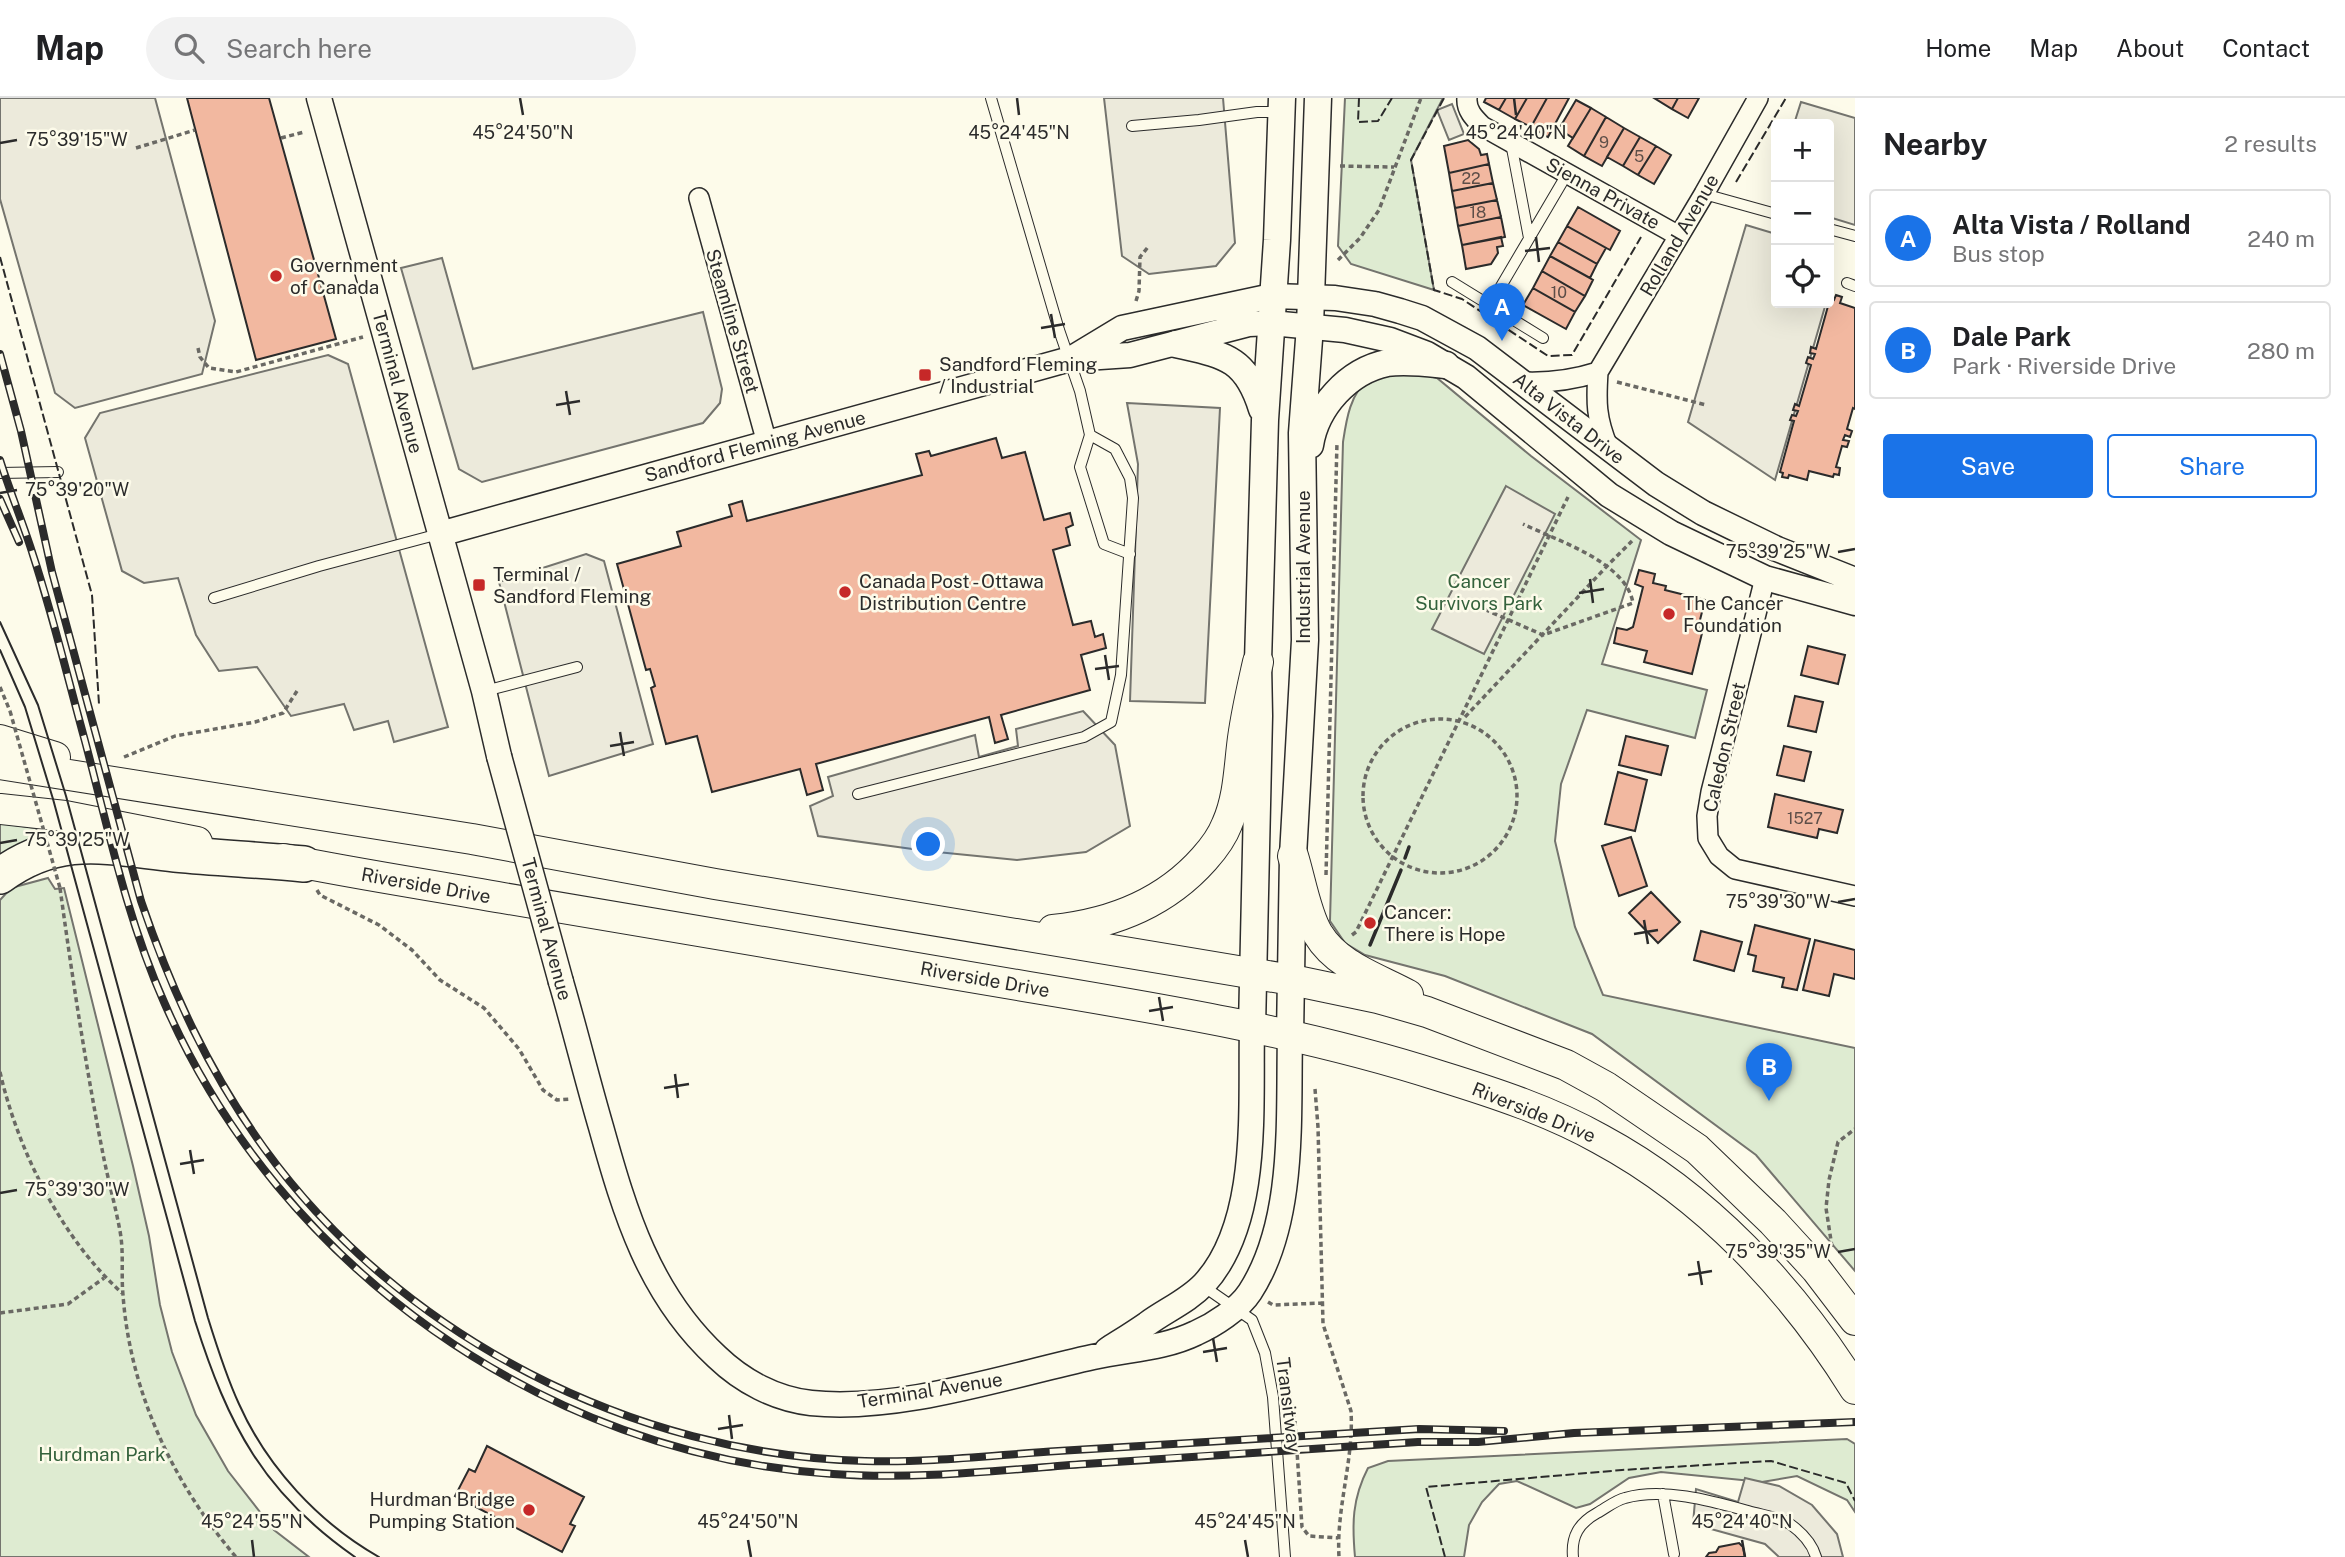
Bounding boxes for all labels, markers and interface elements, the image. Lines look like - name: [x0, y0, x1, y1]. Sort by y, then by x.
- search box: [146, 17, 636, 80]
- text: Map: [35, 29, 104, 67]
- icon: search: [170, 29, 208, 67]
- text: Search here: [226, 33, 372, 64]
- text: Home: [1925, 34, 1991, 62]
- text: Map: [2029, 34, 2078, 62]
- text: About: [2116, 34, 2184, 62]
- text: Contact: [2222, 34, 2310, 62]
- map controls: [1771, 119, 1834, 308]
- button: +: [1771, 119, 1834, 182]
- text: 45°24'50"N: [472, 122, 574, 143]
- text: 45°24'45"N: [968, 122, 1070, 143]
- text: 45°24'40"N: [1465, 122, 1567, 143]
- text: Nearby: [1883, 126, 1987, 162]
- text: 75°39'15"W: [26, 129, 128, 150]
- text: 2 results: [2224, 130, 2317, 157]
- house number: 9: [1599, 133, 1609, 152]
- house number: 5: [1634, 147, 1644, 166]
- street label: Sienna Private: [1542, 153, 1664, 233]
- house number: 22: [1461, 169, 1481, 188]
- street label: Rolland Avenue: [1635, 170, 1723, 300]
- button: −: [1771, 182, 1834, 245]
- house number: 18: [1470, 203, 1486, 222]
- text: Alta Vista / Rolland: [1952, 209, 2191, 240]
- text: A: [1900, 225, 1916, 252]
- text: 240 m: [2247, 225, 2315, 252]
- text: Bus stop: [1952, 240, 2045, 267]
- button: locate: [1771, 245, 1834, 308]
- street label: Steamline Street: [702, 246, 764, 396]
- place label: Government of Canada: [290, 254, 398, 298]
- marker: Government of Canada: [268, 268, 284, 284]
- pin: A: [1479, 283, 1525, 341]
- house number: 10: [1551, 283, 1567, 302]
- street label: Terminal Avenue: [368, 308, 428, 456]
- text: Dale Park: [1952, 321, 2071, 352]
- text: B: [1900, 337, 1916, 364]
- text: 280 m: [2247, 337, 2315, 364]
- text: Park · Riverside Drive: [1952, 352, 2176, 379]
- place label: Sandford Fleming / Industrial: [939, 353, 1097, 397]
- marker: Sandford Fleming / Industrial: [917, 367, 933, 383]
- street label: Alta Vista Drive: [1509, 368, 1629, 468]
- street label: Sandford Fleming Avenue: [642, 406, 868, 486]
- button: Save: [1883, 434, 2093, 498]
- button: Share: [2107, 434, 2317, 498]
- text: 75°39'20"W: [25, 479, 129, 500]
- street label: Industrial Avenue: [1292, 490, 1314, 644]
- text: 75°39'25"W: [1726, 541, 1830, 562]
- place label: Terminal / Sandford Fleming: [493, 563, 651, 607]
- place label: Canada Post - Ottawa Distribution Centre: [859, 570, 1044, 614]
- park label: Cancer Survivors Park: [1415, 570, 1543, 614]
- marker: Terminal / Sandford Fleming: [471, 577, 487, 593]
- marker: Canada Post - Ottawa Distribution Centre: [837, 584, 853, 600]
- place label: The Cancer Foundation: [1683, 592, 1783, 636]
- marker: The Cancer Foundation: [1661, 606, 1677, 622]
- street label: Caledon Street: [1698, 680, 1750, 814]
- house number: 1527: [1787, 809, 1823, 828]
- your location: [911, 827, 945, 861]
- text: 75°39'25"W: [25, 829, 129, 850]
- street label: Terminal Avenue: [517, 855, 577, 1003]
- street label: Riverside Drive: [359, 863, 493, 907]
- text: 75°39'30"W: [1726, 891, 1830, 912]
- place label: Cancer: There is Hope: [1384, 901, 1506, 945]
- marker: Cancer: There is Hope: [1362, 915, 1378, 931]
- street label: Riverside Drive: [918, 957, 1052, 1001]
- pin: B: [1746, 1043, 1792, 1101]
- street label: Riverside Drive: [1469, 1077, 1599, 1147]
- text: 75°39'30"W: [25, 1179, 129, 1200]
- text: 75°39'35"W: [1725, 1241, 1831, 1262]
- street label: Transitway: [1272, 1356, 1306, 1454]
- street label: Terminal Avenue: [856, 1368, 1004, 1412]
- park label: Hurdman Park: [38, 1443, 166, 1465]
- place label: Hurdman Bridge Pumping Station: [368, 1488, 515, 1532]
- marker: Hurdman Bridge Pumping Station: [521, 1502, 537, 1518]
- text: 45°24'55"N: [201, 1511, 303, 1532]
- text: 45°24'50"N: [697, 1511, 799, 1532]
- text: 45°24'45"N: [1194, 1511, 1296, 1532]
- text: 45°24'40"N: [1691, 1511, 1793, 1532]

